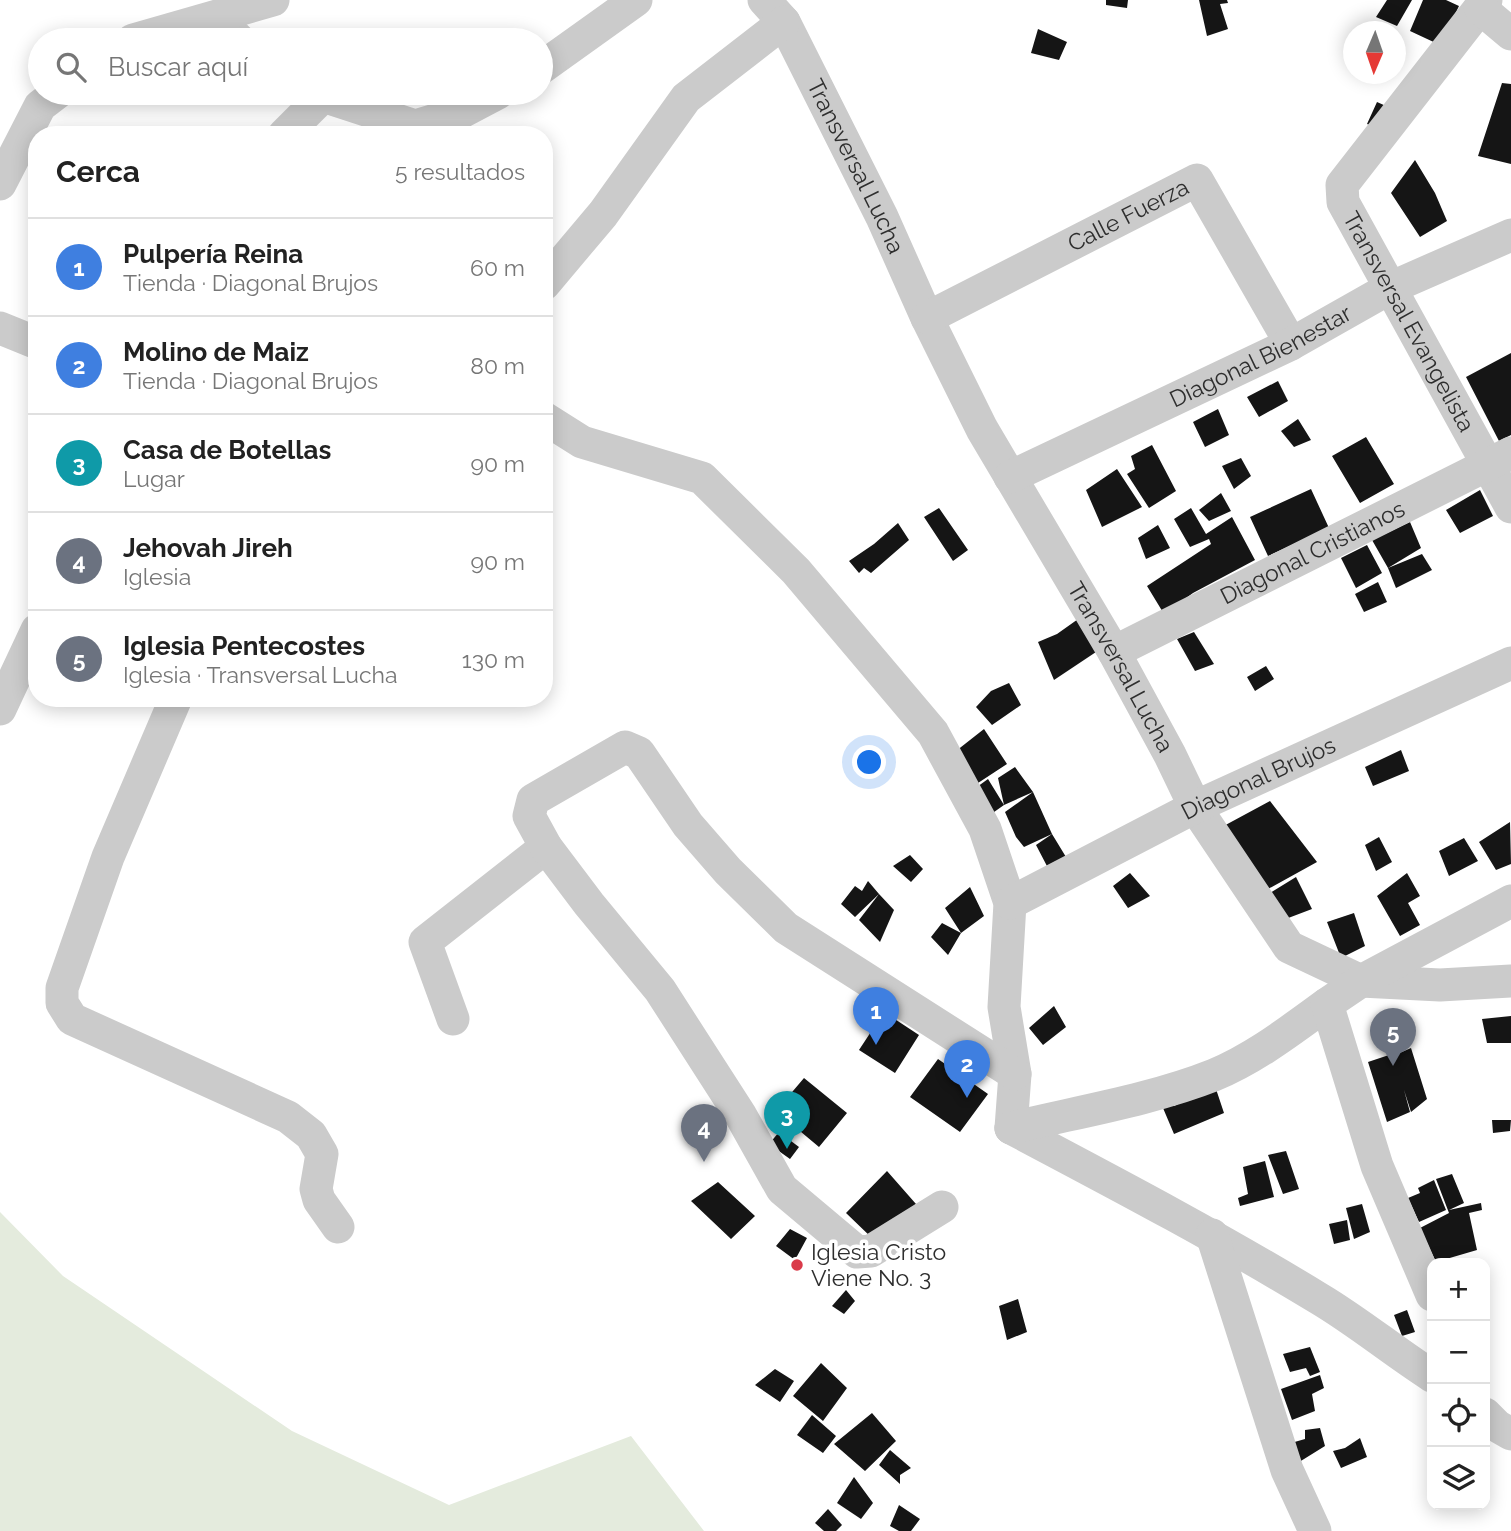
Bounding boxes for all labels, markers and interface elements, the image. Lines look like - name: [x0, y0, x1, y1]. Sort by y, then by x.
- north arrow: [1343, 21, 1406, 84]
- search box: [28, 28, 553, 105]
- icon: search: [52, 48, 90, 86]
- text: Buscar aquí: [108, 52, 248, 82]
- street label: Transversal Lucha: [802, 74, 910, 258]
- text: Cerca: [56, 154, 140, 189]
- text: 5 resultados: [395, 158, 525, 185]
- street label: Calle Fuerza: [1063, 173, 1193, 257]
- street label: Transversal Evangelista: [1338, 207, 1481, 436]
- text: Pulpería Reina: [123, 239, 303, 269]
- text: 1: [73, 254, 85, 281]
- text: 60 m: [470, 254, 525, 281]
- text: Tienda · Diagonal Brujos: [123, 269, 378, 296]
- street label: Diagonal Bienestar: [1165, 299, 1356, 413]
- text: Molino de Maiz: [123, 337, 309, 367]
- text: 2: [73, 352, 85, 379]
- text: 80 m: [470, 352, 525, 379]
- text: Tienda · Diagonal Brujos: [123, 367, 378, 394]
- text: Casa de Botellas: [123, 435, 331, 465]
- text: 3: [73, 450, 85, 477]
- text: 90 m: [470, 450, 525, 477]
- text: Lugar: [123, 465, 185, 492]
- street label: Diagonal Cristianos: [1216, 495, 1409, 610]
- text: Jehovah Jireh: [123, 533, 293, 563]
- text: 4: [72, 548, 86, 575]
- text: 90 m: [470, 548, 525, 575]
- text: Iglesia: [123, 563, 191, 590]
- street label: Transversal Lucha: [1063, 577, 1180, 757]
- text: Iglesia Pentecostes: [123, 631, 365, 661]
- text: 5: [73, 646, 85, 673]
- text: 130 m: [462, 646, 525, 673]
- text: Iglesia · Transversal Lucha: [123, 661, 397, 688]
- street label: Diagonal Brujos: [1176, 731, 1339, 825]
- your location: [852, 745, 886, 779]
- pin: 1: [853, 987, 899, 1045]
- pin: 5: [1370, 1008, 1416, 1066]
- pin: 2: [944, 1040, 990, 1098]
- pin: 3: [764, 1091, 810, 1149]
- pin: 4: [681, 1104, 727, 1162]
- place label: Iglesia Cristo Viene No. 3: [811, 1238, 946, 1291]
- marker: Iglesia Cristo Viene No. 3: [789, 1257, 805, 1273]
- map controls: [1427, 1258, 1490, 1510]
- button: +: [1427, 1258, 1490, 1321]
- button: −: [1427, 1321, 1490, 1384]
- button: locate: [1427, 1384, 1490, 1447]
- button: layers: [1427, 1447, 1490, 1510]

